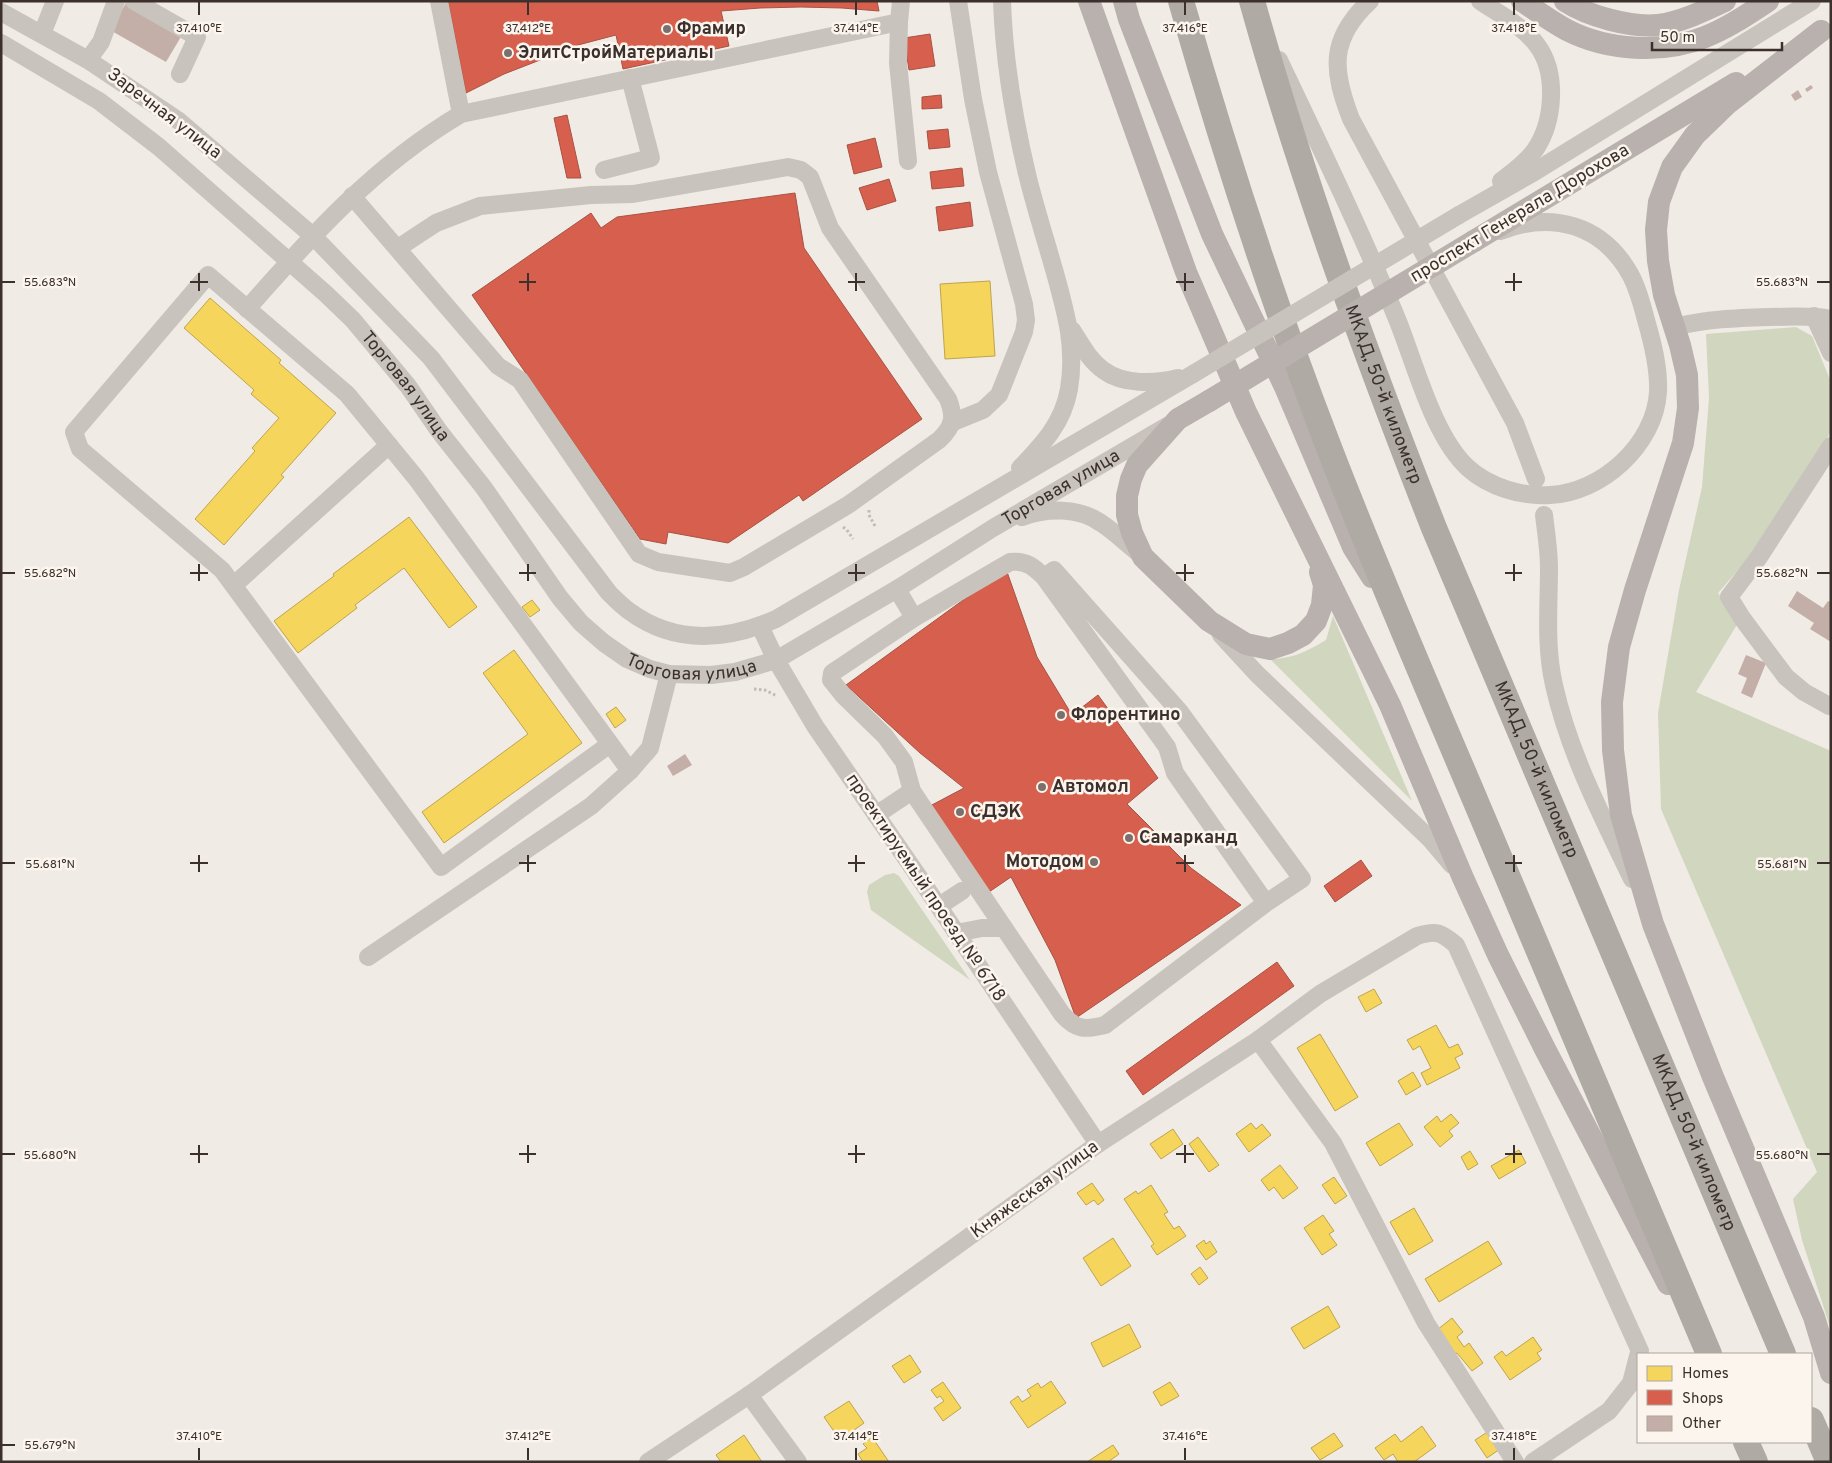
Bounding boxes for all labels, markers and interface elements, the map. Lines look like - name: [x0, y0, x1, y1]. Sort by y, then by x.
- place label: Фрамир: [677, 18, 746, 41]
- scale bar: [1652, 20, 1782, 52]
- text: 37.410°E: [176, 21, 222, 37]
- text: 37.412°E: [505, 21, 551, 37]
- text: 37.414°E: [833, 21, 879, 37]
- text: 37.416°E: [1162, 21, 1208, 37]
- text: 37.418°E: [1491, 21, 1537, 37]
- marker: Фрамир: [661, 23, 673, 35]
- text: 50 m: [1660, 29, 1695, 48]
- place label: ЭлитСтройМатериалы: [518, 42, 714, 65]
- marker: ЭлитСтройМатериалы: [502, 47, 514, 59]
- street label: Заречная улица: [102, 63, 226, 165]
- street label: проспект Генерала Дорохова: [1406, 139, 1634, 289]
- text: 55.683°N: [24, 275, 76, 291]
- text: 55.683°N: [1756, 275, 1808, 291]
- street label: МКАД, 50-й километр: [1339, 302, 1427, 488]
- street label: Торговая улица: [356, 327, 455, 446]
- street label: Торговая улица: [998, 445, 1124, 532]
- text: 55.682°N: [24, 566, 76, 582]
- text: 55.682°N: [1756, 566, 1808, 582]
- street label: Торговая улица: [622, 648, 759, 687]
- street label: МКАД, 50-й километр: [1488, 677, 1584, 862]
- place label: Флорентино: [1071, 704, 1181, 727]
- marker: Флорентино: [1055, 709, 1067, 721]
- street label: проектируемый проезд № 6718: [840, 770, 1010, 1006]
- place label: Автомол: [1052, 776, 1129, 799]
- marker: Автомол: [1036, 781, 1048, 793]
- place label: СДЭК: [970, 801, 1022, 824]
- marker: СДЭК: [954, 806, 966, 818]
- place label: Самарканд: [1139, 827, 1238, 850]
- marker: Самарканд: [1123, 832, 1135, 844]
- place label: Мотодом: [1006, 851, 1084, 874]
- marker: Мотодом: [1088, 856, 1100, 868]
- text: 55.681°N: [25, 857, 75, 873]
- text: 55.681°N: [1757, 857, 1807, 873]
- street label: МКАД, 50-й километр: [1646, 1051, 1741, 1235]
- street label: Княжеская улица: [967, 1136, 1103, 1244]
- text: 55.680°N: [23, 1148, 77, 1164]
- text: 55.680°N: [1755, 1148, 1809, 1164]
- legend: [1637, 1353, 1812, 1443]
- text: Homes: [1682, 1365, 1729, 1384]
- text: Shops: [1682, 1390, 1723, 1409]
- text: Other: [1682, 1415, 1721, 1434]
- text: 37.410°E: [176, 1429, 222, 1445]
- text: 37.412°E: [505, 1429, 551, 1445]
- text: 37.414°E: [833, 1429, 879, 1445]
- text: 37.416°E: [1162, 1429, 1208, 1445]
- text: 37.418°E: [1491, 1429, 1537, 1445]
- text: 55.679°N: [24, 1438, 76, 1454]

